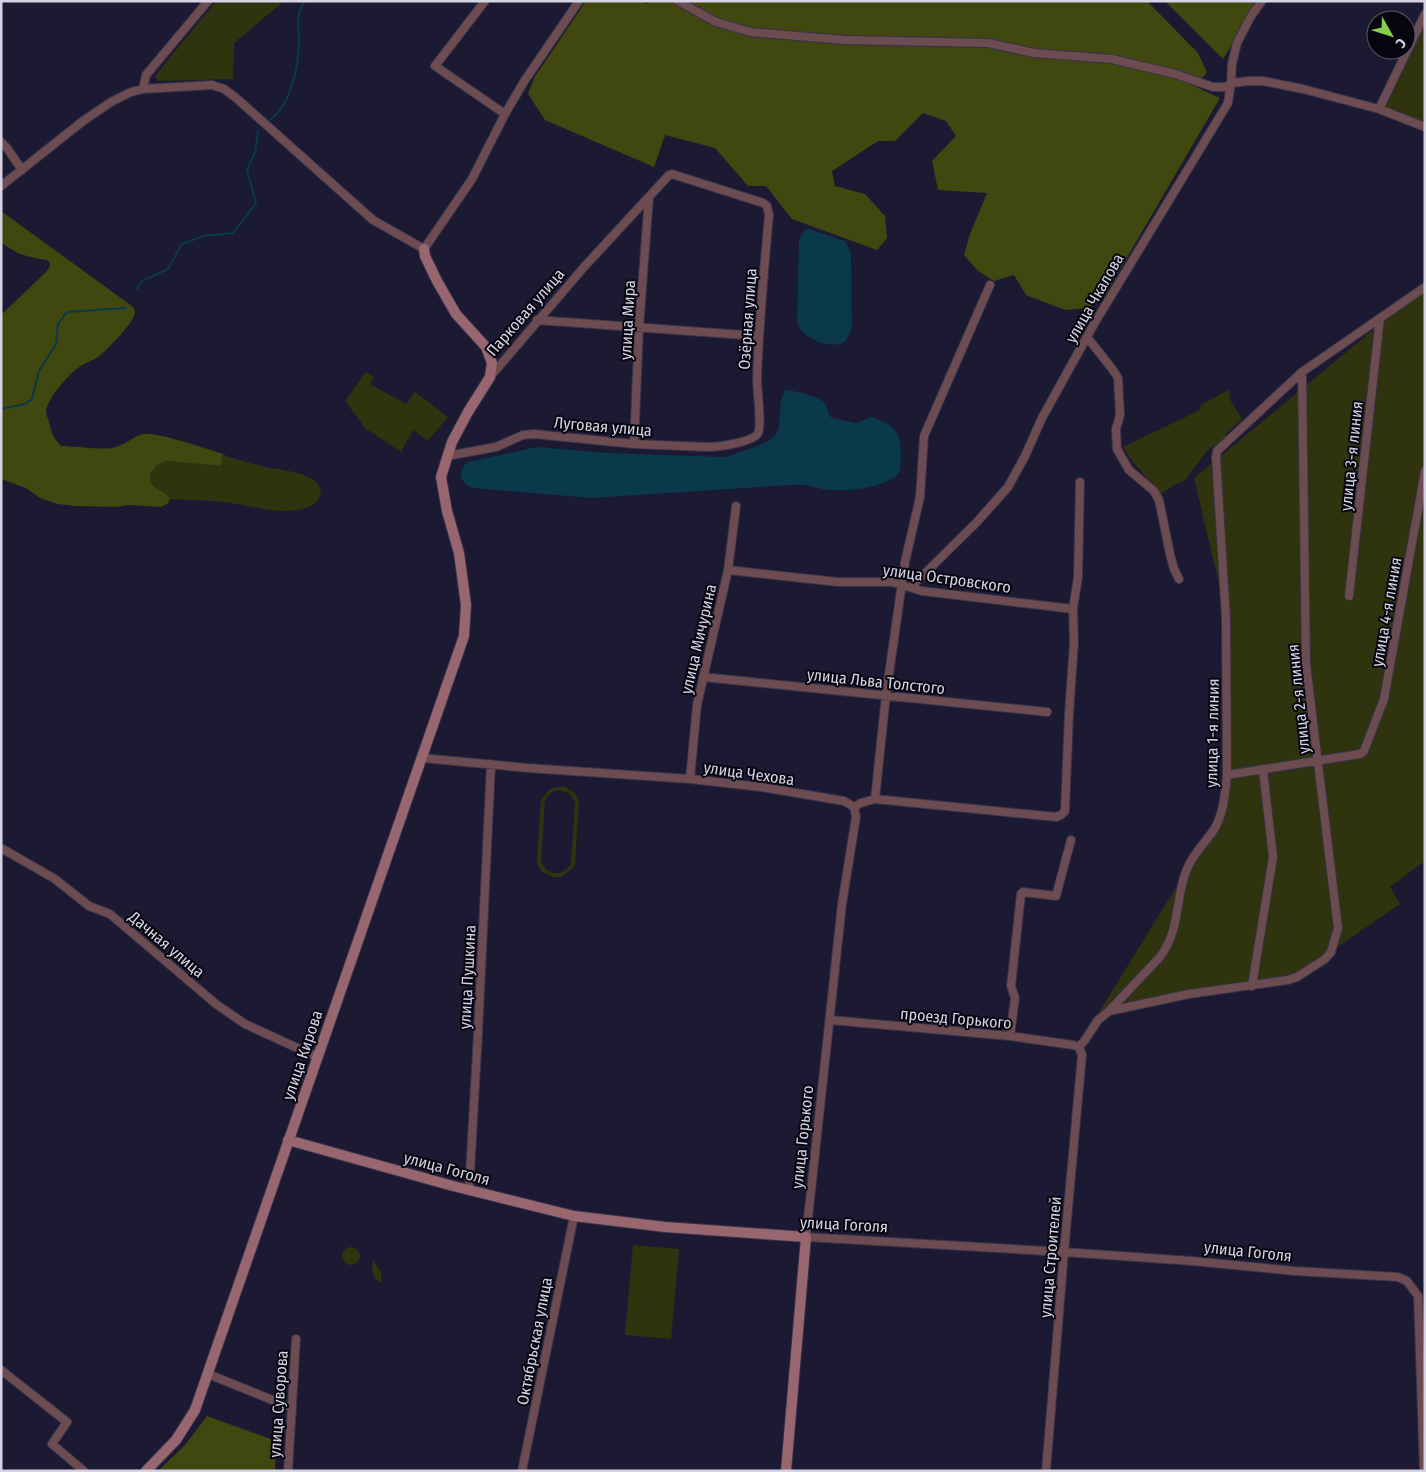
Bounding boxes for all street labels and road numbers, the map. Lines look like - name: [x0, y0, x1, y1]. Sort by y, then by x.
- street label: улица Чкалова: [1061, 250, 1128, 346]
- street label: Парковая улица: [482, 265, 568, 360]
- street label: Озёрная улица: [734, 268, 761, 370]
- street label: улица Мира: [616, 279, 639, 360]
- street label: улица 3-я линия: [1336, 400, 1367, 512]
- street label: Луговая улица: [553, 413, 653, 440]
- street label: улица 4-я линия: [1368, 556, 1405, 668]
- street label: улица Островского: [882, 560, 1012, 597]
- street label: улица Мичурина: [677, 582, 720, 696]
- street label: улица 2-я линия: [1283, 643, 1314, 755]
- street label: улица Льва Толстого: [806, 665, 946, 698]
- street label: улица 1-я линия: [1202, 678, 1223, 788]
- street label: улица Чехова: [702, 758, 796, 789]
- street label: Дачная улица: [124, 907, 208, 982]
- street label: улица Пушкина: [455, 924, 480, 1030]
- street label: проезд Горького: [899, 1004, 1012, 1033]
- street label: улица Кирова: [278, 1008, 327, 1103]
- street label: улица Горького: [788, 1084, 817, 1190]
- street label: улица Гоголя: [402, 1148, 492, 1189]
- street label: улица Строителей: [1036, 1196, 1065, 1319]
- street label: улица Гоголя: [799, 1213, 889, 1236]
- street label: улица Гоголя: [1203, 1237, 1293, 1266]
- street label: Октябрьская улица: [513, 1276, 556, 1407]
- street label: улица Суворова: [265, 1350, 292, 1458]

